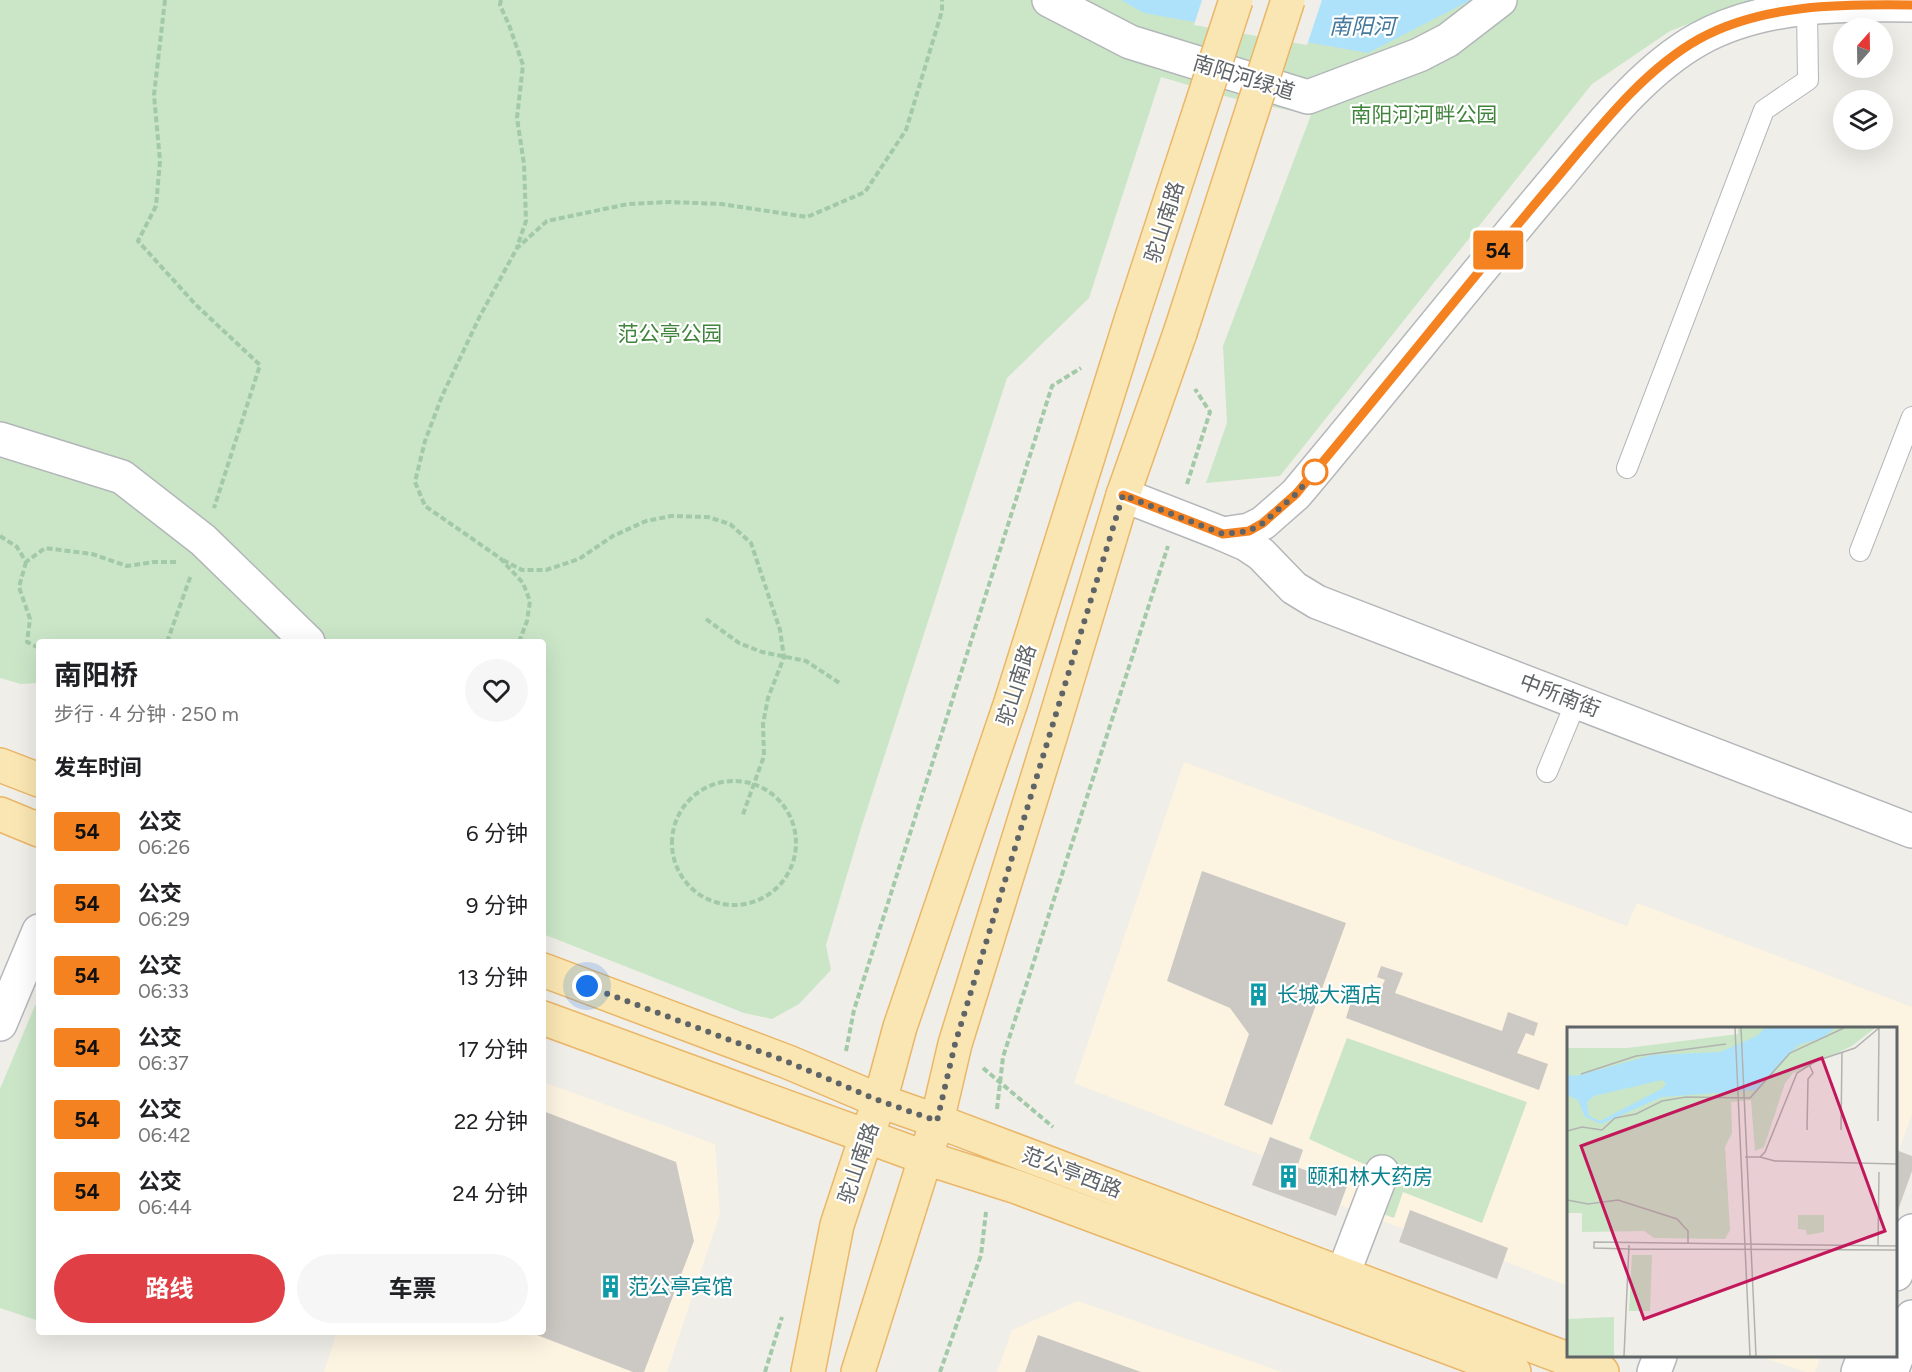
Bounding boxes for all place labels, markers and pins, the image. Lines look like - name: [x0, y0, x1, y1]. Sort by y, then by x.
- unlabelled marker: [1302, 459, 1328, 485]
- building icon: 长城大酒店: [1246, 981, 1272, 1007]
- place label: 长城大酒店: [1277, 982, 1382, 1007]
- building icon: 颐和林大药房: [1276, 1163, 1302, 1189]
- place label: 颐和林大药房: [1307, 1164, 1433, 1189]
- building icon: 范公亭宾馆: [597, 1273, 623, 1299]
- place label: 范公亭宾馆: [628, 1274, 733, 1299]

